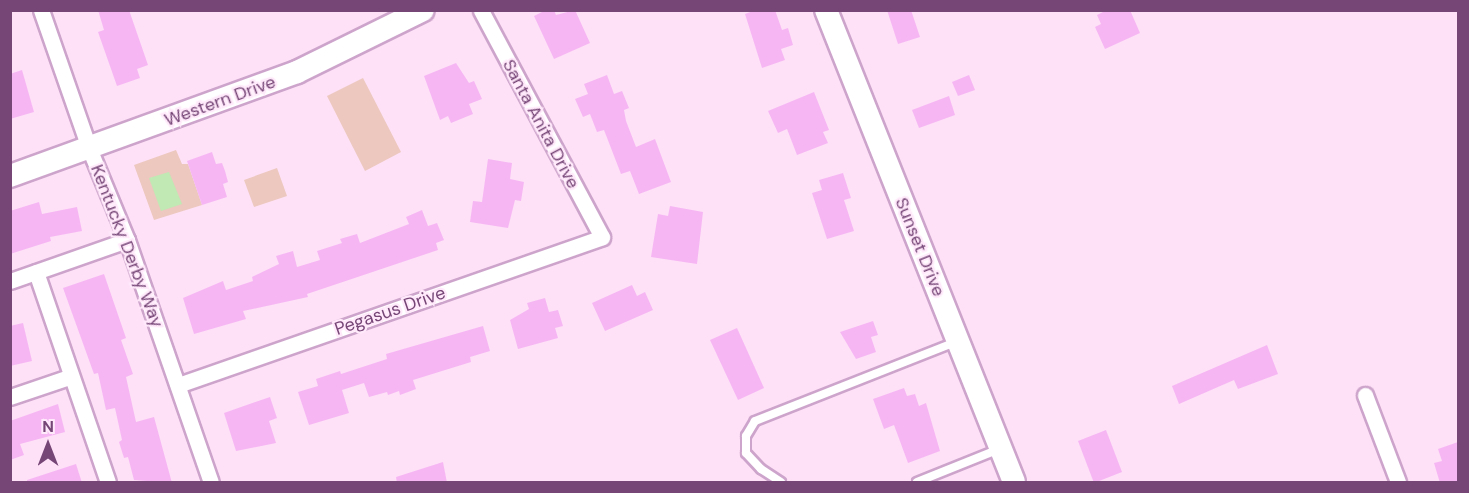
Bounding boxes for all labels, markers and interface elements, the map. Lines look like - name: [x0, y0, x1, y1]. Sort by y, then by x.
- street label: Santa Anita Drive: [498, 56, 584, 192]
- street label: Western Drive: [161, 71, 279, 131]
- street label: Kentucky Derby Way: [86, 162, 168, 330]
- street label: Sunset Drive: [890, 195, 950, 299]
- street label: Pegasus Drive: [332, 282, 448, 340]
- north arrow: [18, 415, 78, 475]
- text: N: [42, 416, 54, 437]

